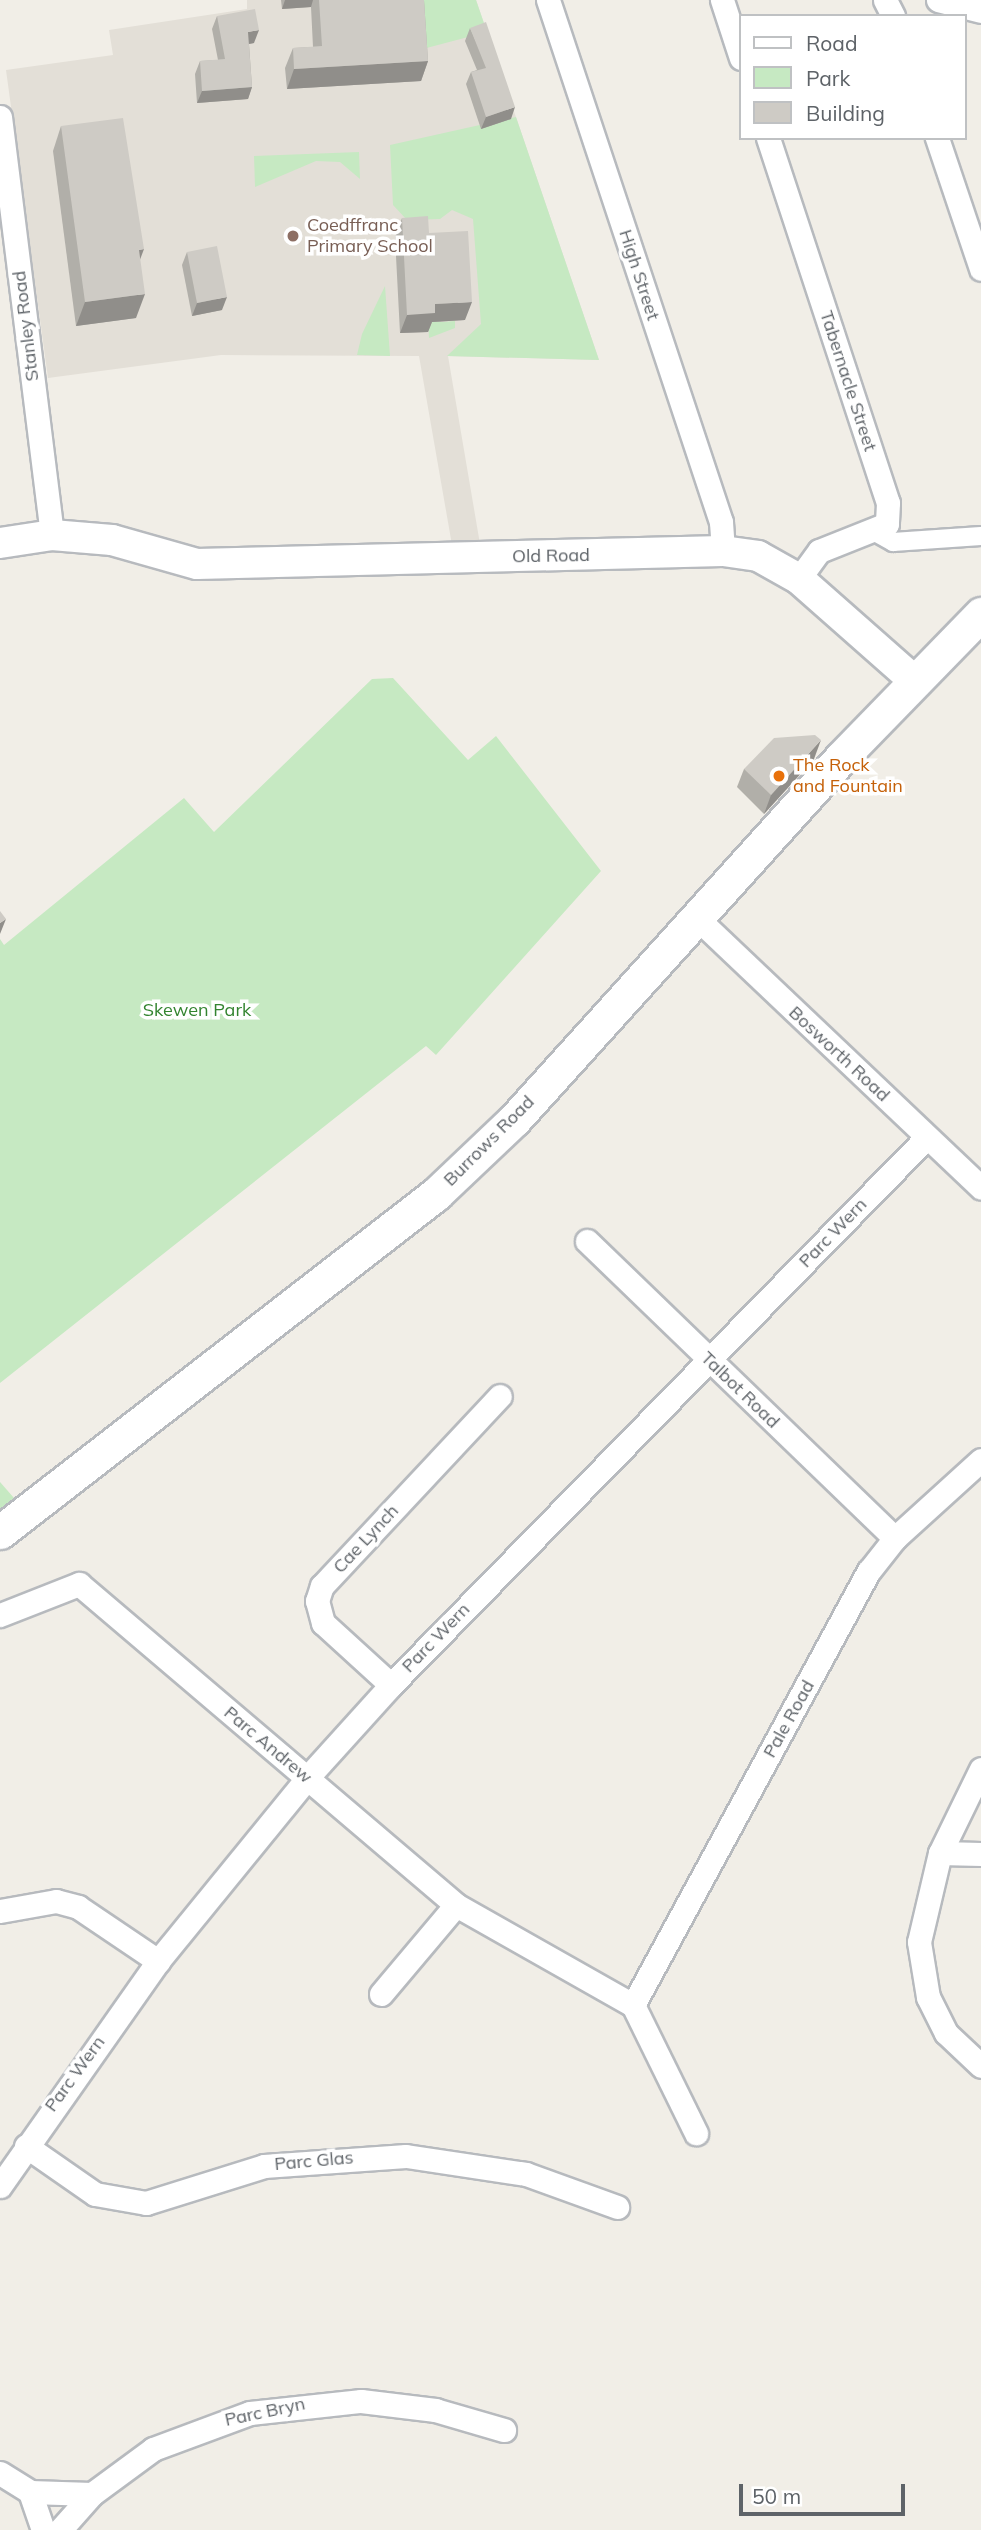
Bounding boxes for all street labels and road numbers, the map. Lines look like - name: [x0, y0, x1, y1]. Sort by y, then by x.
- street label: High Street: [614, 227, 664, 323]
- street label: Stanley Road: [9, 270, 43, 382]
- street label: Tabernacle Street: [815, 308, 881, 454]
- street label: Old Road: [512, 545, 590, 567]
- street label: Bosworth Road: [784, 1002, 894, 1106]
- street label: Burrows Road: [439, 1091, 539, 1191]
- street label: Parc Wern: [795, 1194, 871, 1272]
- street label: Talbot Road: [696, 1347, 784, 1433]
- street label: Cae Lynch: [329, 1500, 403, 1578]
- street label: Parc Wern: [398, 1599, 474, 1677]
- street label: Pale Road: [759, 1677, 819, 1761]
- street label: Parc Andrew: [220, 1702, 316, 1788]
- street label: Parc Wern: [40, 2032, 110, 2116]
- street label: Parc Glas: [274, 2147, 354, 2175]
- street label: Parc Bryn: [223, 2393, 307, 2431]

